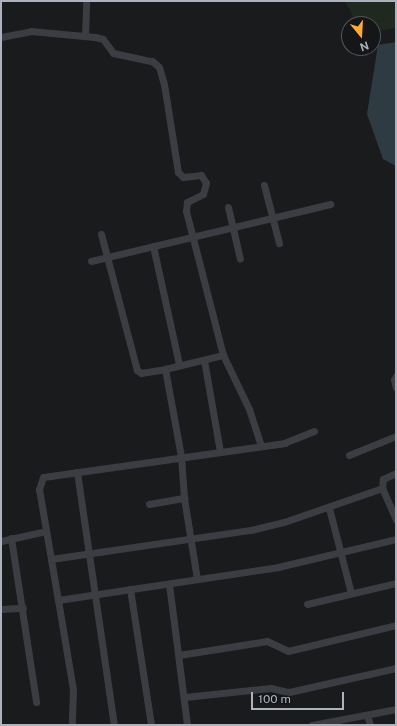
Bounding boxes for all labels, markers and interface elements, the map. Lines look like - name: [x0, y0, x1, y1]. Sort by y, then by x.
- north arrow: [341, 16, 381, 56]
- text: N: [358, 39, 370, 53]
- scale bar: [253, 684, 346, 710]
- text: 100 m: [258, 692, 291, 706]

